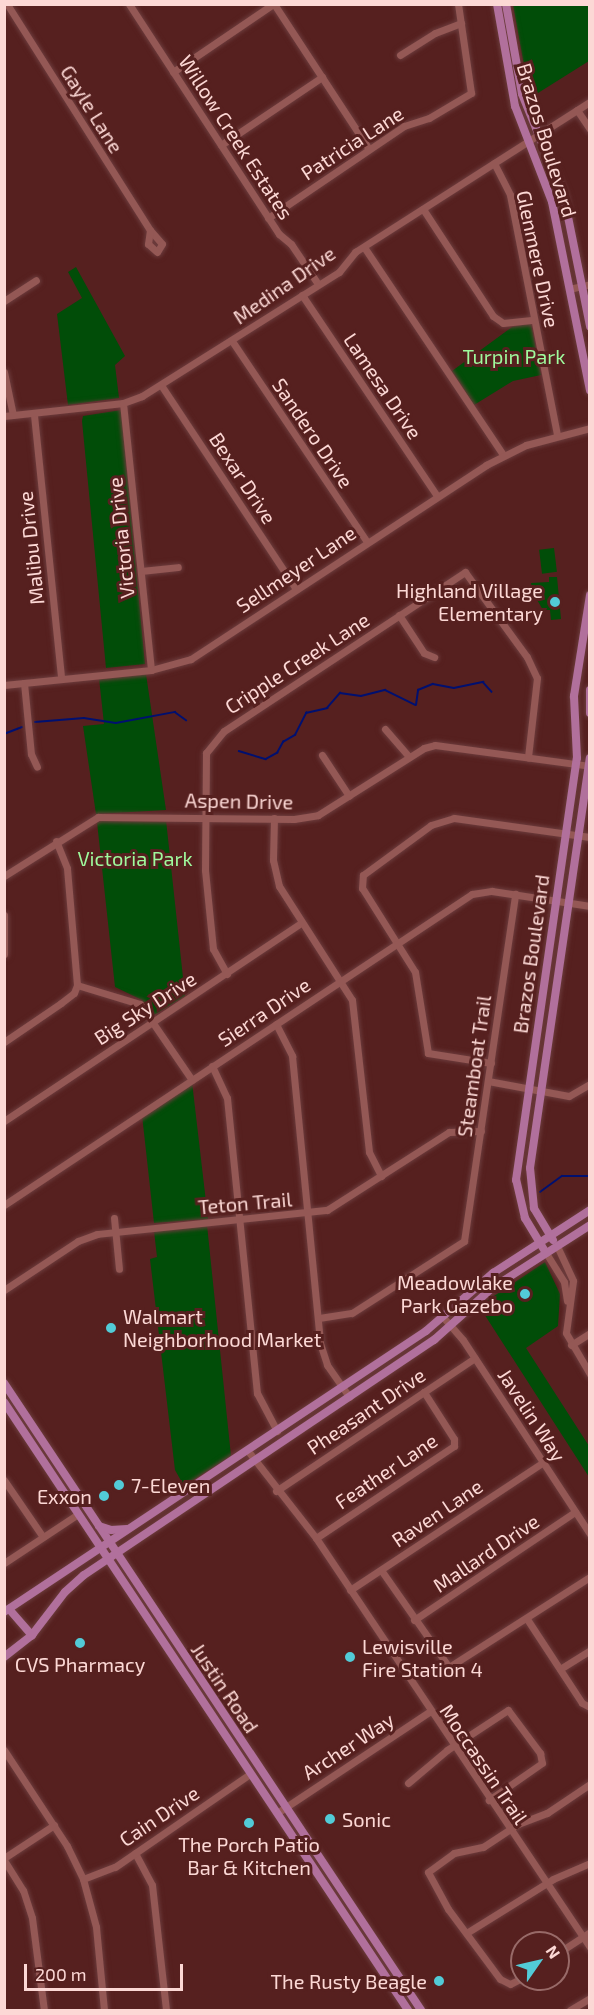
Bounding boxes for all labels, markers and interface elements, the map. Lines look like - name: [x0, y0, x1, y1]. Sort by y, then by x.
- street label: Willow Creek Estates: [174, 50, 298, 224]
- street label: Brazos Boulevard: [512, 60, 582, 220]
- street label: Gayle Lane: [56, 61, 128, 157]
- street label: Patricia Lane: [296, 101, 408, 185]
- street label: Glenmere Drive: [512, 188, 564, 330]
- street label: Medina Drive: [228, 241, 340, 329]
- street label: Lamesa Drive: [339, 328, 427, 444]
- park label: Turpin Park: [463, 344, 565, 368]
- street label: Sandero Drive: [268, 374, 358, 492]
- street label: Bexar Drive: [204, 428, 282, 528]
- street label: Victoria Drive: [103, 476, 139, 600]
- street label: Malibu Drive: [13, 490, 49, 606]
- street label: Sellmeyer Lane: [232, 520, 360, 618]
- place label: Highland Village Elementary: [396, 578, 543, 625]
- marker: Highland Village Elementary: [548, 595, 562, 609]
- street label: Cripple Creek Lane: [220, 607, 374, 719]
- street label: Aspen Drive: [185, 788, 293, 814]
- park label: Victoria Park: [77, 846, 193, 870]
- street label: Brazos Boulevard: [508, 873, 554, 1035]
- street label: Big Sky Drive: [89, 966, 201, 1050]
- street label: Sierra Drive: [213, 972, 315, 1052]
- street label: Steamboat Trail: [452, 993, 496, 1139]
- street label: Teton Trail: [197, 1187, 293, 1219]
- place label: Meadowlake Park Gazebo: [397, 1270, 513, 1317]
- marker: Meadowlake Park Gazebo: [518, 1287, 532, 1301]
- place label: Walmart Neighborhood Market: [123, 1304, 321, 1351]
- marker: Walmart Neighborhood Market: [104, 1321, 118, 1335]
- street label: Pheasant Drive: [302, 1363, 430, 1459]
- street label: Javelin Way: [493, 1364, 571, 1466]
- street label: Feather Lane: [330, 1428, 442, 1514]
- place label: 7-Eleven: [131, 1473, 210, 1497]
- street label: Raven Lane: [387, 1474, 487, 1552]
- marker: 7-Eleven: [112, 1478, 126, 1492]
- place label: Exxon: [37, 1484, 92, 1508]
- marker: Exxon: [97, 1489, 111, 1503]
- street label: Mallard Drive: [428, 1509, 544, 1597]
- place label: Lewisville Fire Station 4: [362, 1634, 483, 1681]
- marker: CVS Pharmacy: [73, 1636, 87, 1650]
- street label: Justin Road: [186, 1639, 264, 1737]
- marker: Lewisville Fire Station 4: [343, 1650, 357, 1664]
- place label: CVS Pharmacy: [15, 1652, 145, 1676]
- street label: Moccassin Trail: [435, 1699, 533, 1829]
- street label: Archer Way: [297, 1707, 399, 1785]
- street label: Cain Drive: [115, 1781, 203, 1851]
- place label: Sonic: [342, 1807, 391, 1831]
- marker: Sonic: [323, 1812, 337, 1826]
- marker: The Porch Patio Bar & Kitchen: [242, 1816, 256, 1830]
- place label: The Porch Patio Bar & Kitchen: [178, 1832, 320, 1879]
- north arrow: [510, 1931, 570, 1991]
- text: N: [543, 1942, 565, 1962]
- scale bar: [27, 1952, 186, 1990]
- text: 200 m: [35, 1963, 87, 1985]
- place label: The Rusty Beagle: [270, 1969, 427, 1993]
- marker: The Rusty Beagle: [432, 1974, 446, 1988]

